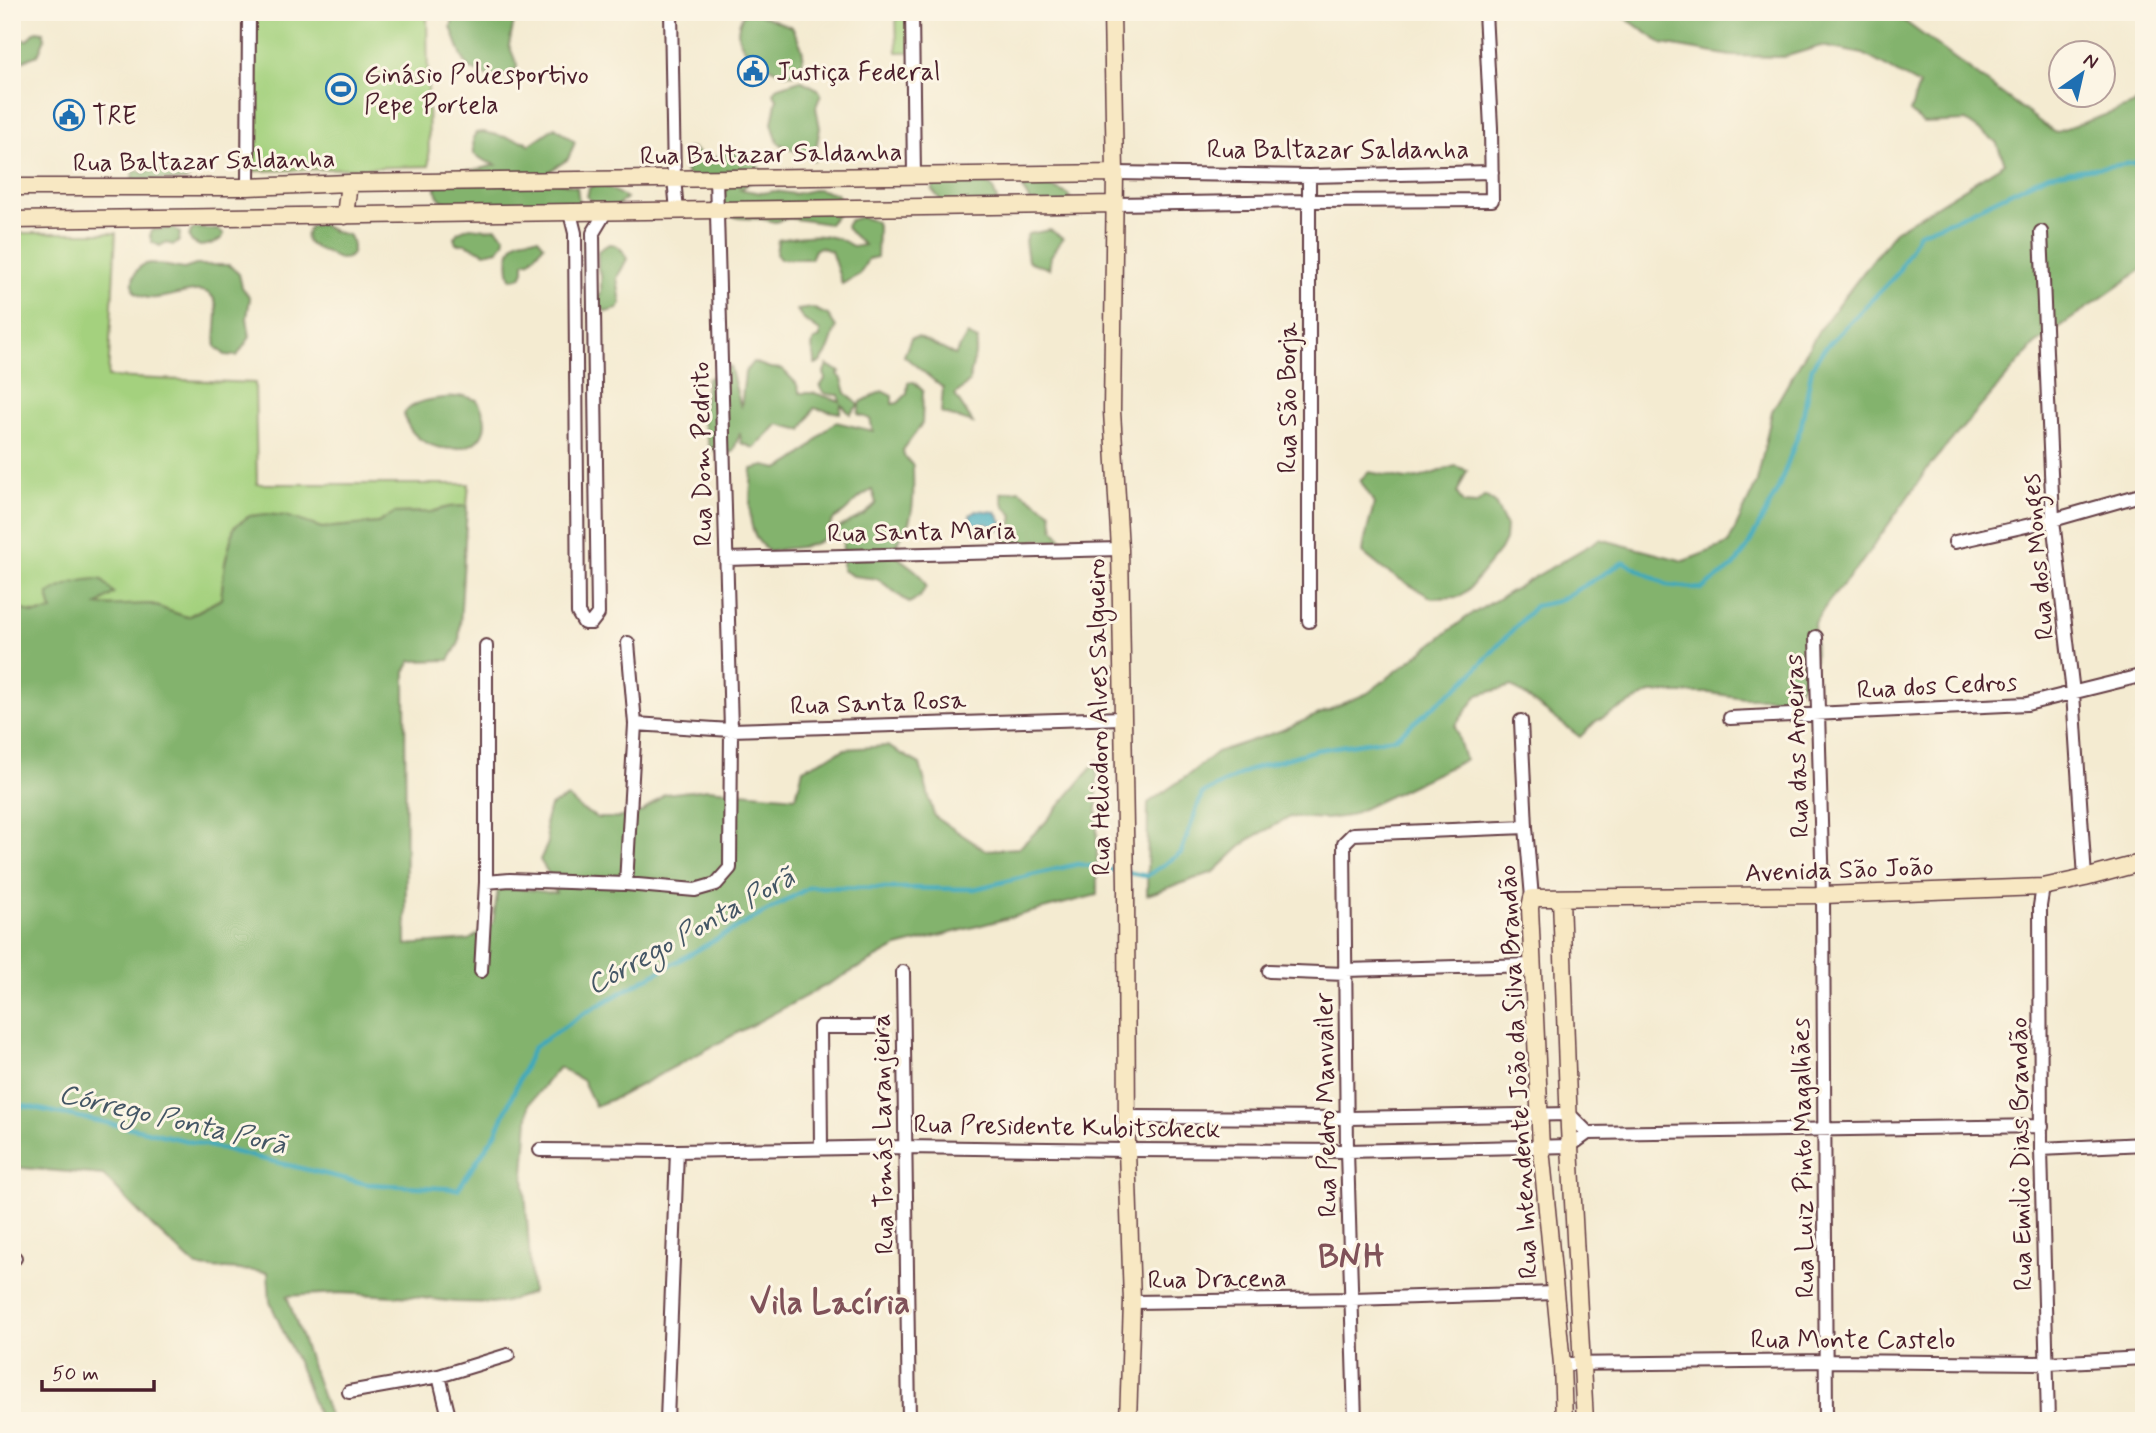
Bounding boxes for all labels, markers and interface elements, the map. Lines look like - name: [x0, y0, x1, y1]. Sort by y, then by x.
- north arrow: [2048, 38, 2118, 108]
- text: N: [2078, 47, 2103, 75]
- public building icon: Justiça Federal: [736, 54, 770, 88]
- place label: Justiça Federal: [776, 56, 940, 90]
- place label: Ginásio Poliesportivo Pepe Portela: [364, 59, 589, 123]
- sports icon: Ginásio Poliesportivo Pepe Portela: [324, 72, 358, 106]
- public building icon: TRE: [52, 98, 86, 132]
- place label: TRE: [92, 100, 137, 134]
- street label: Rua Baltazar Saldanha: [1207, 134, 1469, 168]
- street label: Rua Baltazar Saldanha: [639, 136, 903, 174]
- street label: Rua Baltazar Saldanha: [72, 143, 336, 181]
- street label: Rua São Borja: [1272, 322, 1306, 474]
- street label: Rua Dom Pedrito: [684, 361, 722, 547]
- street label: Rua dos Monges: [2015, 472, 2066, 641]
- street label: Rua Santa Maria: [827, 514, 1017, 552]
- street label: Rua Heliodoro Alves Salgueiro: [1080, 558, 1122, 876]
- street label: Rua das Aroeiras: [1778, 653, 1818, 839]
- street label: Rua dos Cedros: [1856, 666, 2018, 708]
- street label: Rua Santa Rosa: [790, 684, 967, 724]
- street label: Avenida São João: [1744, 851, 1934, 891]
- water label: Córrego Ponta Porã: [581, 859, 804, 1006]
- street label: Rua Intendente João da Silva Brandão: [1491, 864, 1547, 1280]
- street label: Rua Pedro Manvailer: [1308, 992, 1346, 1218]
- street label: Rua Tomás Laranjeira: [865, 1013, 903, 1255]
- street label: Rua Luiz Pinto Magalhães: [1785, 1017, 1823, 1299]
- street label: Rua Emilio Dias Brandão: [2003, 1017, 2041, 1291]
- water label: Córrego Ponta Porã: [55, 1076, 291, 1167]
- street label: Rua Presidente Kubitscheck: [913, 1108, 1221, 1148]
- district label: BNH: [1318, 1236, 1385, 1280]
- street label: Rua Dracena: [1147, 1262, 1287, 1298]
- district label: Vila Lacíria: [750, 1282, 910, 1326]
- street label: Rua Monte Castelo: [1751, 1324, 1955, 1358]
- scale bar: [42, 1349, 154, 1393]
- text: 50 m: [52, 1360, 99, 1388]

